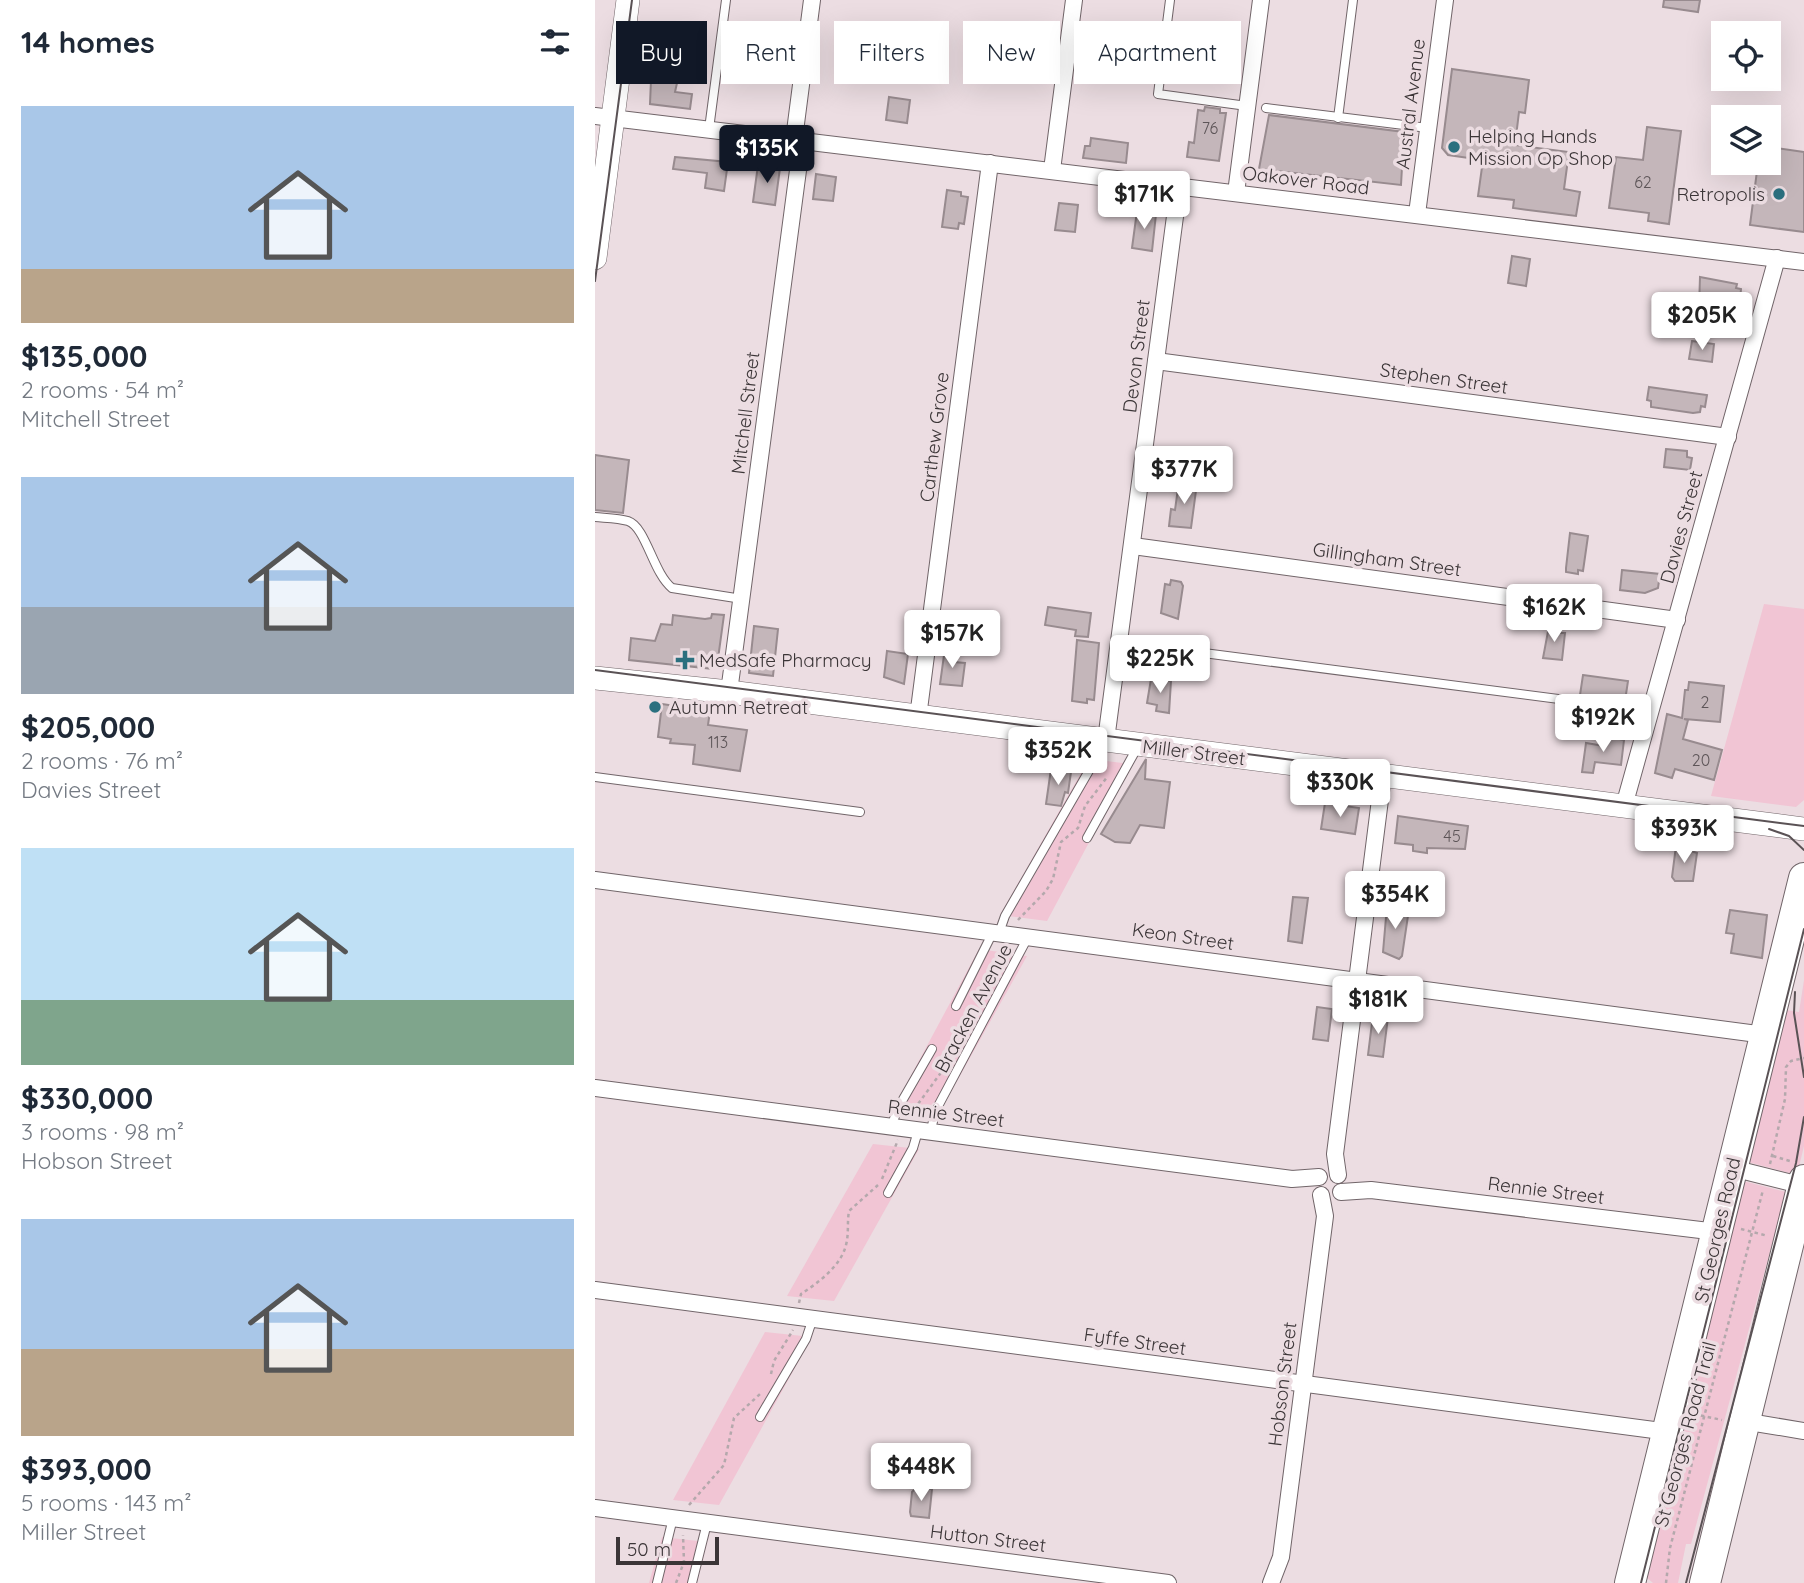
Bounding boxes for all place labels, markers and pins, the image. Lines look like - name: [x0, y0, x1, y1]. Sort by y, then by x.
- place label: Helping Hands Mission Op Shop: [1468, 124, 1613, 170]
- pin: $135K: [718, 125, 816, 185]
- marker: Helping Hands Mission Op Shop: [1446, 139, 1462, 155]
- pin: $171K: [1095, 172, 1193, 231]
- place label: Retropolis: [1676, 182, 1765, 206]
- marker: Retropolis: [1771, 186, 1787, 202]
- pin: $205K: [1653, 292, 1751, 352]
- pin: $377K: [1135, 447, 1233, 506]
- pin: $162K: [1505, 584, 1603, 644]
- pin: $157K: [903, 610, 1001, 670]
- pin: $225K: [1111, 636, 1209, 695]
- place label: MedSafe Pharmacy: [699, 648, 872, 672]
- marker: MedSafe Pharmacy: [677, 652, 693, 668]
- pin: $192K: [1554, 694, 1652, 754]
- place label: Autumn Retreat: [669, 695, 808, 719]
- marker: Autumn Retreat: [647, 699, 663, 715]
- pin: $352K: [1009, 728, 1107, 787]
- pin: $330K: [1291, 760, 1389, 819]
- pin: $393K: [1635, 806, 1733, 865]
- pin: $354K: [1346, 872, 1444, 931]
- pin: $181K: [1329, 976, 1427, 1036]
- pin: $448K: [872, 1444, 970, 1503]

